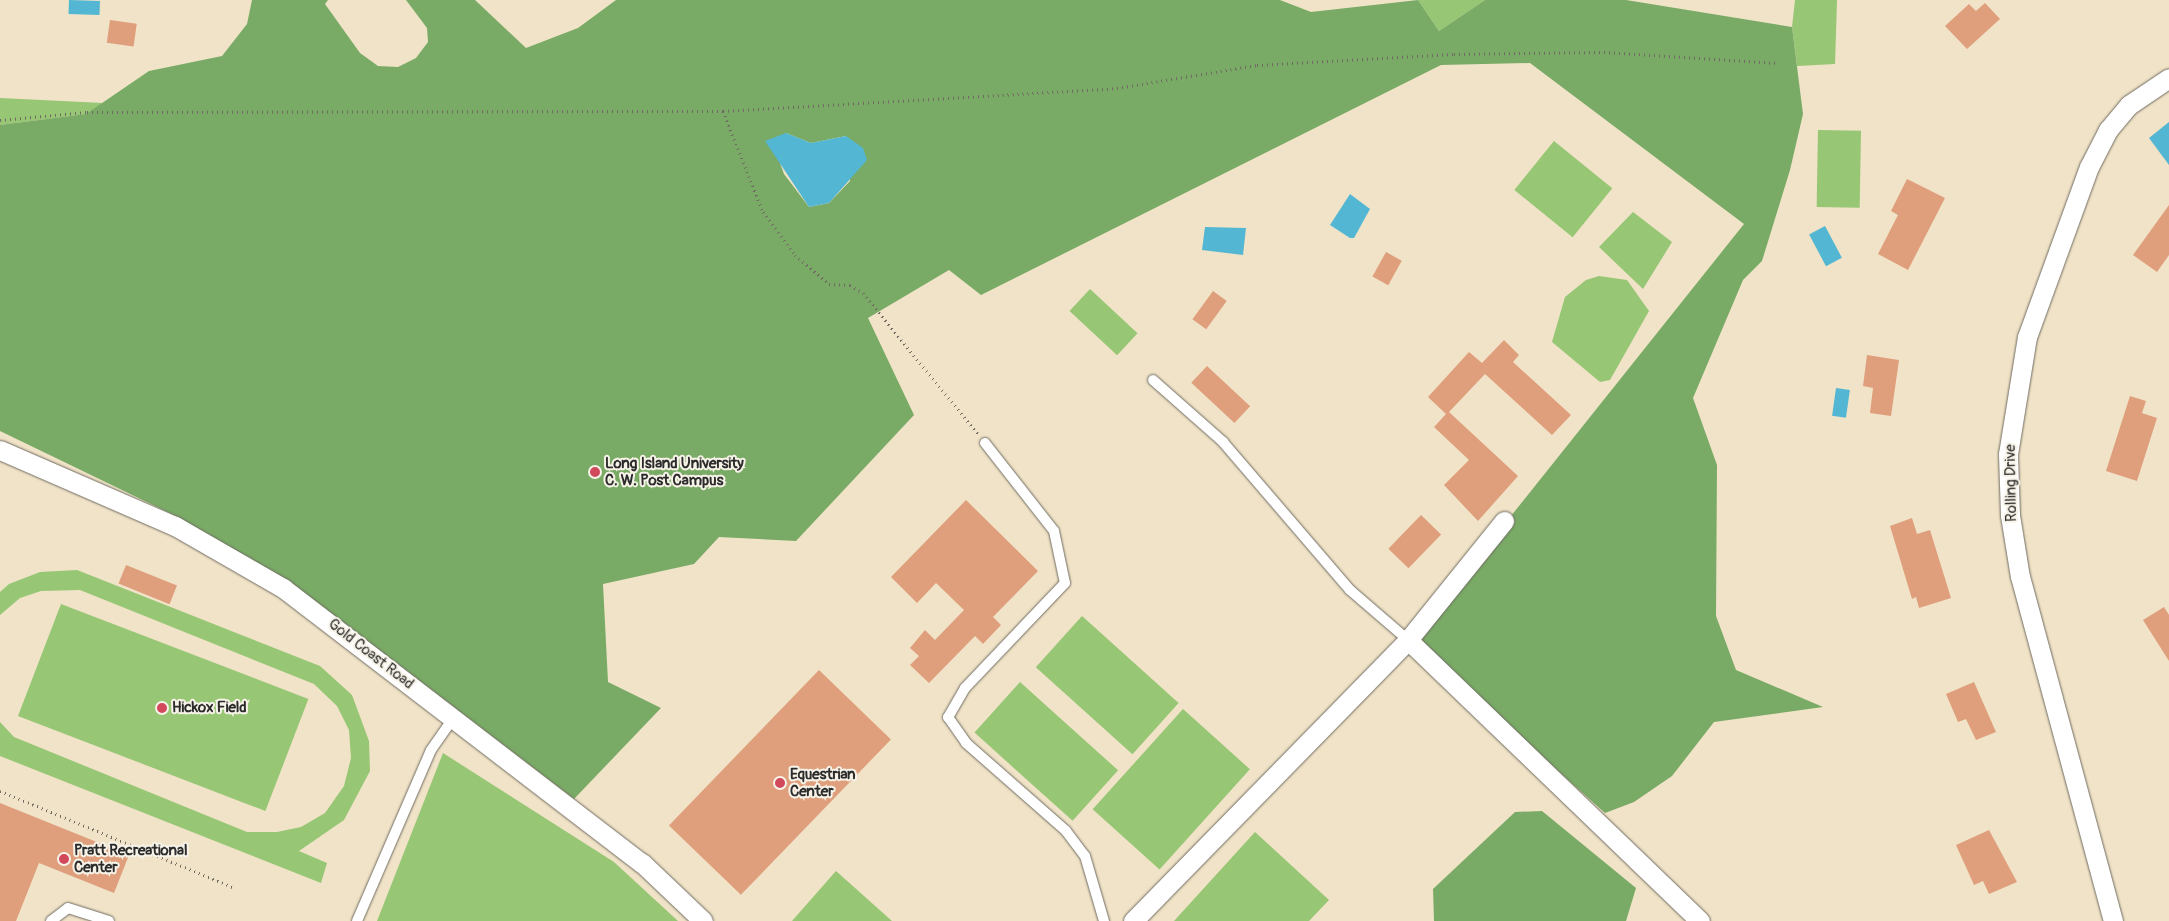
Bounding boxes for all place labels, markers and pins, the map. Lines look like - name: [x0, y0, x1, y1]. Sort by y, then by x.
- place label: Long Island University C. W. Post Campus: [605, 454, 744, 489]
- marker: Long Island University C. W. Post Campus: [589, 466, 601, 478]
- place label: Hickox Field: [172, 699, 247, 717]
- marker: Hickox Field: [156, 702, 168, 714]
- place label: Equestrian Center: [790, 765, 856, 800]
- marker: Equestrian Center: [774, 777, 786, 789]
- place label: Pratt Recreational Center: [74, 841, 188, 876]
- marker: Pratt Recreational Center: [58, 853, 70, 865]

